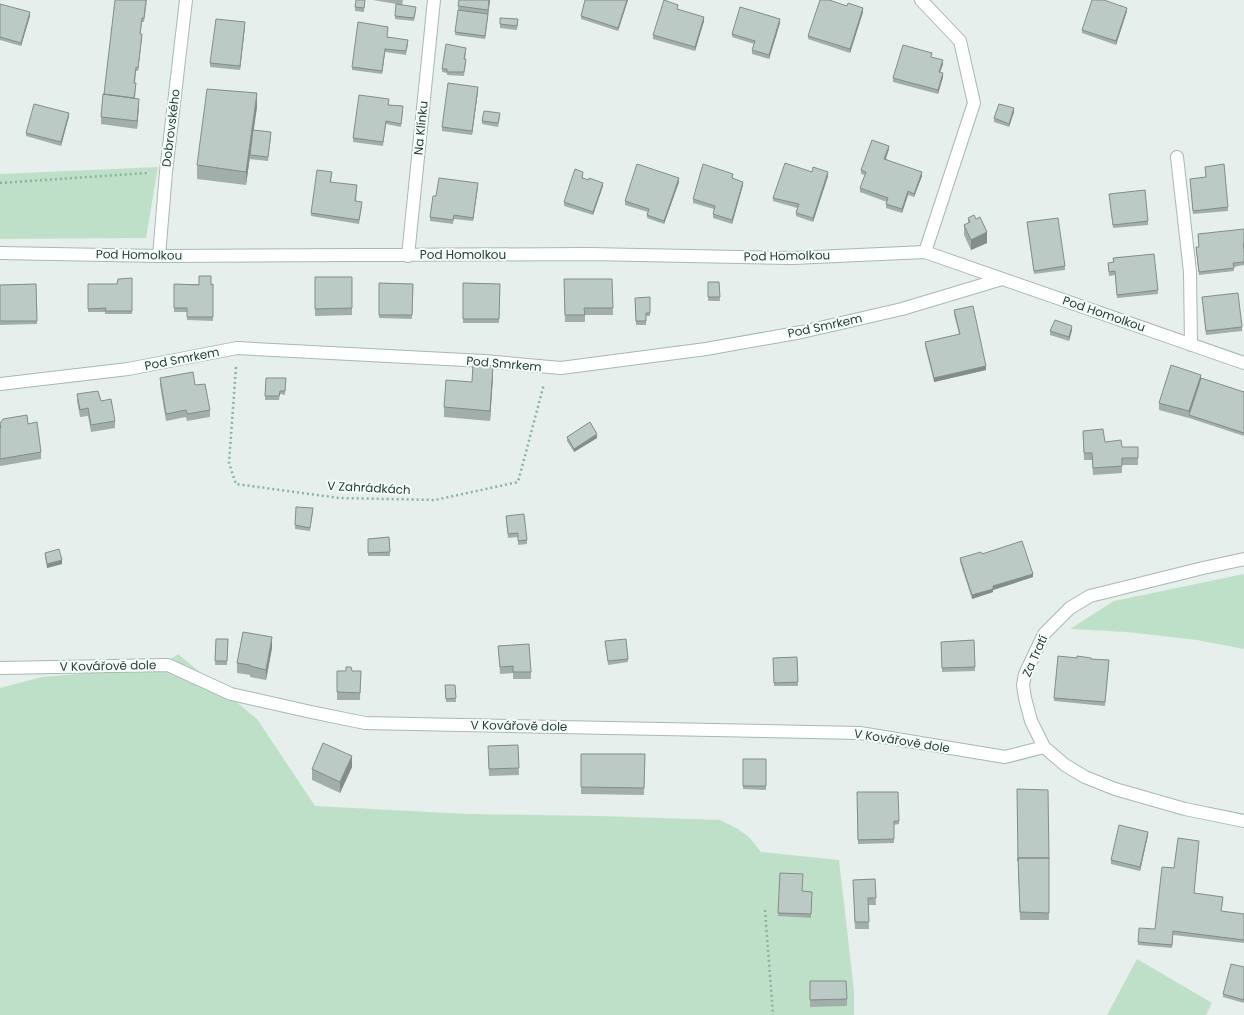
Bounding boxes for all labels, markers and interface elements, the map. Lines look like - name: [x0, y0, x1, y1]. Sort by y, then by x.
- street label: Dobrovského: [157, 88, 184, 168]
- street label: Na Klínku: [409, 100, 432, 156]
- street label: Pod Homolkou: [96, 245, 182, 264]
- street label: Pod Homolkou: [420, 246, 506, 263]
- street label: Pod Homolkou: [744, 246, 830, 265]
- street label: Pod Homolkou: [1061, 291, 1148, 336]
- street label: Pod Smrkem: [786, 309, 864, 342]
- street label: Pod Smrkem: [143, 343, 221, 374]
- street label: Pod Smrkem: [466, 352, 543, 375]
- street label: V Zahrádkách: [327, 477, 411, 498]
- street label: Za Tratí: [1018, 632, 1051, 679]
- street label: V Kovářově dole: [59, 656, 157, 675]
- street label: V Kovářově dole: [470, 716, 568, 735]
- street label: V Kovářově dole: [853, 725, 951, 756]

